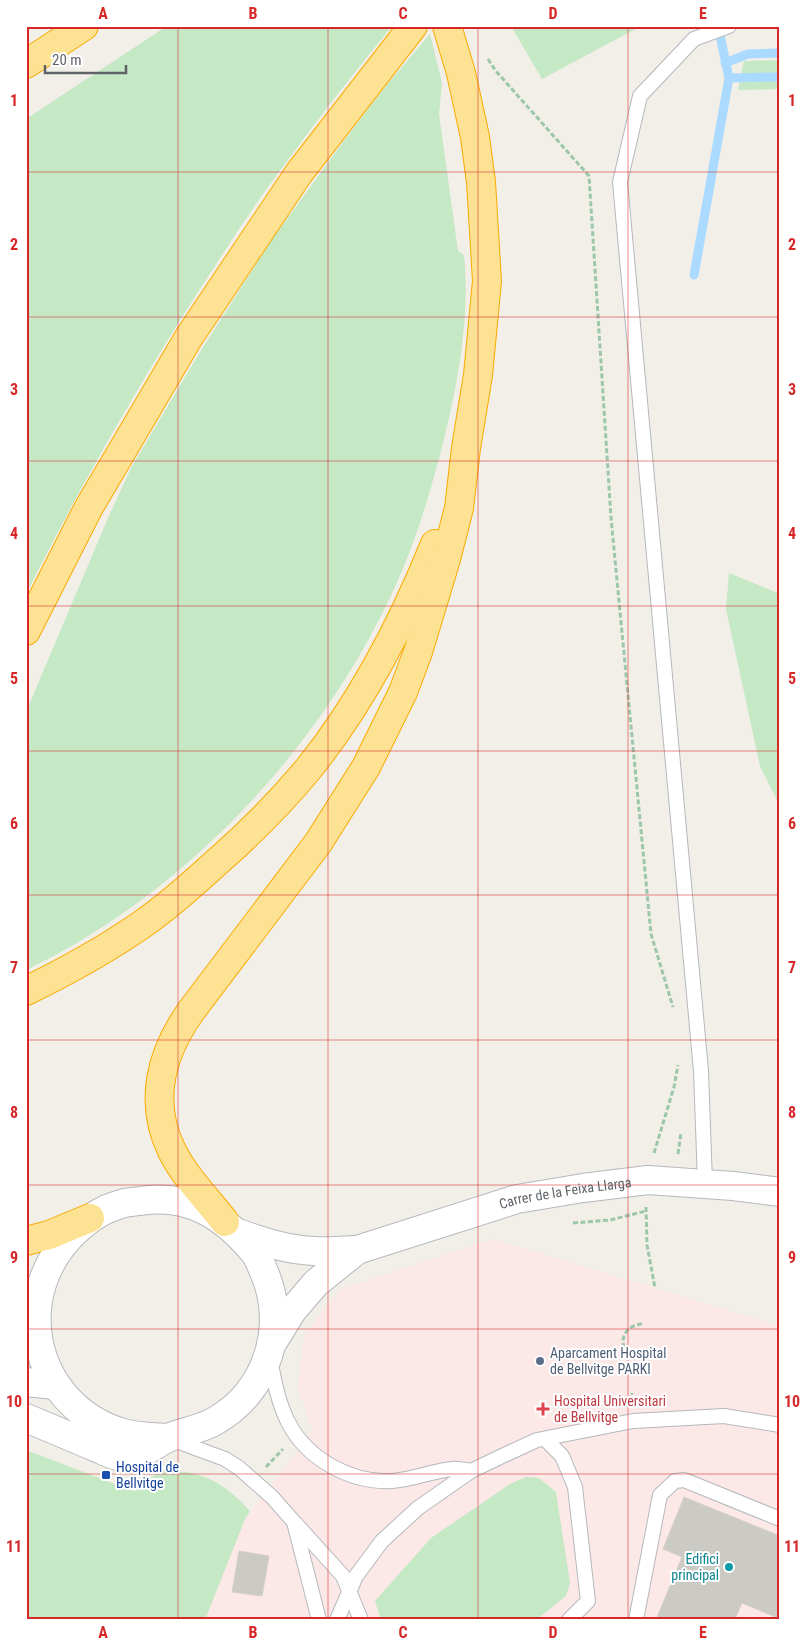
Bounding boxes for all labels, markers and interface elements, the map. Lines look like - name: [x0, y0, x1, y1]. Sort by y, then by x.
- text: A: [98, 4, 108, 23]
- text: B: [249, 4, 258, 23]
- text: C: [398, 4, 408, 23]
- text: D: [548, 4, 558, 23]
- text: E: [699, 4, 707, 23]
- scale bar: [45, 42, 126, 74]
- text: 20 m: [52, 51, 82, 69]
- text: 1: [10, 91, 18, 110]
- text: 1: [788, 91, 796, 110]
- text: 2: [10, 235, 18, 254]
- text: 2: [788, 235, 796, 254]
- text: 3: [10, 380, 18, 399]
- text: 3: [788, 380, 796, 399]
- text: 4: [10, 524, 18, 543]
- text: 4: [788, 524, 796, 543]
- text: 5: [10, 669, 18, 688]
- text: 5: [788, 669, 796, 688]
- text: 6: [10, 814, 18, 833]
- text: 6: [788, 814, 796, 833]
- text: 7: [10, 958, 18, 977]
- text: 7: [788, 958, 796, 977]
- text: 8: [10, 1103, 18, 1122]
- text: 8: [788, 1103, 796, 1122]
- street label: Carrer de la Feixa Llarga: [497, 1174, 632, 1212]
- text: 9: [10, 1248, 18, 1267]
- text: 9: [788, 1248, 796, 1267]
- place label: Aparcament Hospital de Bellvitge PARKI: [550, 1345, 667, 1377]
- marker: Aparcament Hospital de Bellvitge PARKI: [534, 1355, 546, 1367]
- text: 10: [6, 1392, 22, 1411]
- text: 10: [784, 1392, 800, 1411]
- place label: Hospital Universitari de Bellvitge: [554, 1393, 666, 1425]
- marker: Hospital Universitari de Bellvitge: [536, 1402, 550, 1416]
- place label: Hospital de Bellvitge: [116, 1459, 179, 1491]
- marker: Hospital de Bellvitge: [100, 1469, 112, 1481]
- text: 11: [6, 1537, 22, 1556]
- text: 11: [784, 1537, 800, 1556]
- place label: Edifici principal: [671, 1551, 719, 1583]
- marker: Edifici principal: [723, 1561, 735, 1573]
- text: A: [98, 1623, 108, 1642]
- text: B: [249, 1623, 258, 1642]
- text: C: [398, 1623, 408, 1642]
- text: D: [548, 1623, 558, 1642]
- text: E: [699, 1623, 707, 1642]

